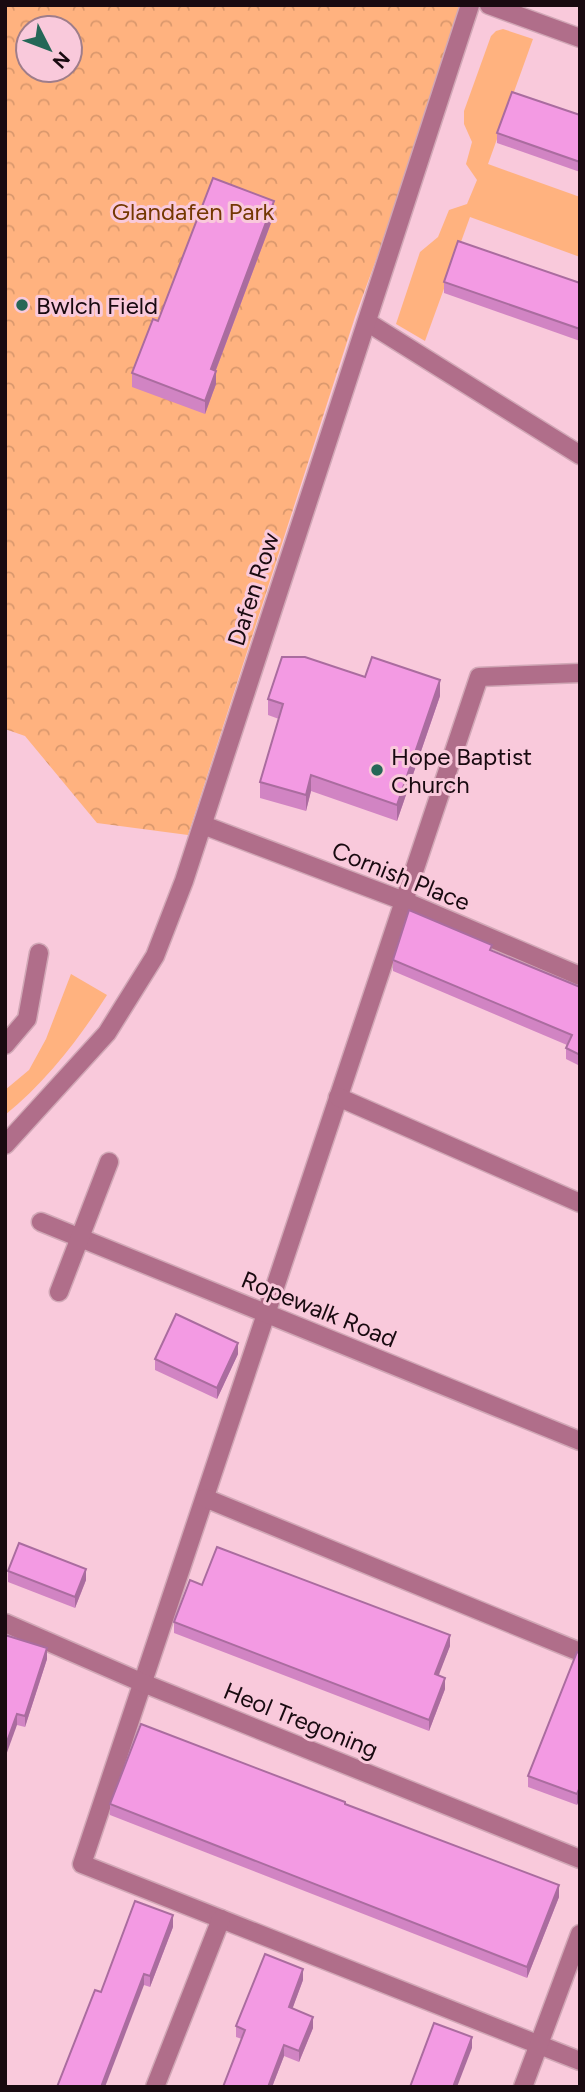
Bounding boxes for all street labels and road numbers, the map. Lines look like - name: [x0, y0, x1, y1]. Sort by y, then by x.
- street label: Dafen Row: [221, 529, 285, 649]
- street label: Cornish Place: [328, 835, 474, 917]
- street label: Ropewalk Road: [237, 1265, 401, 1353]
- street label: Heol Tregoning: [220, 1676, 382, 1764]

